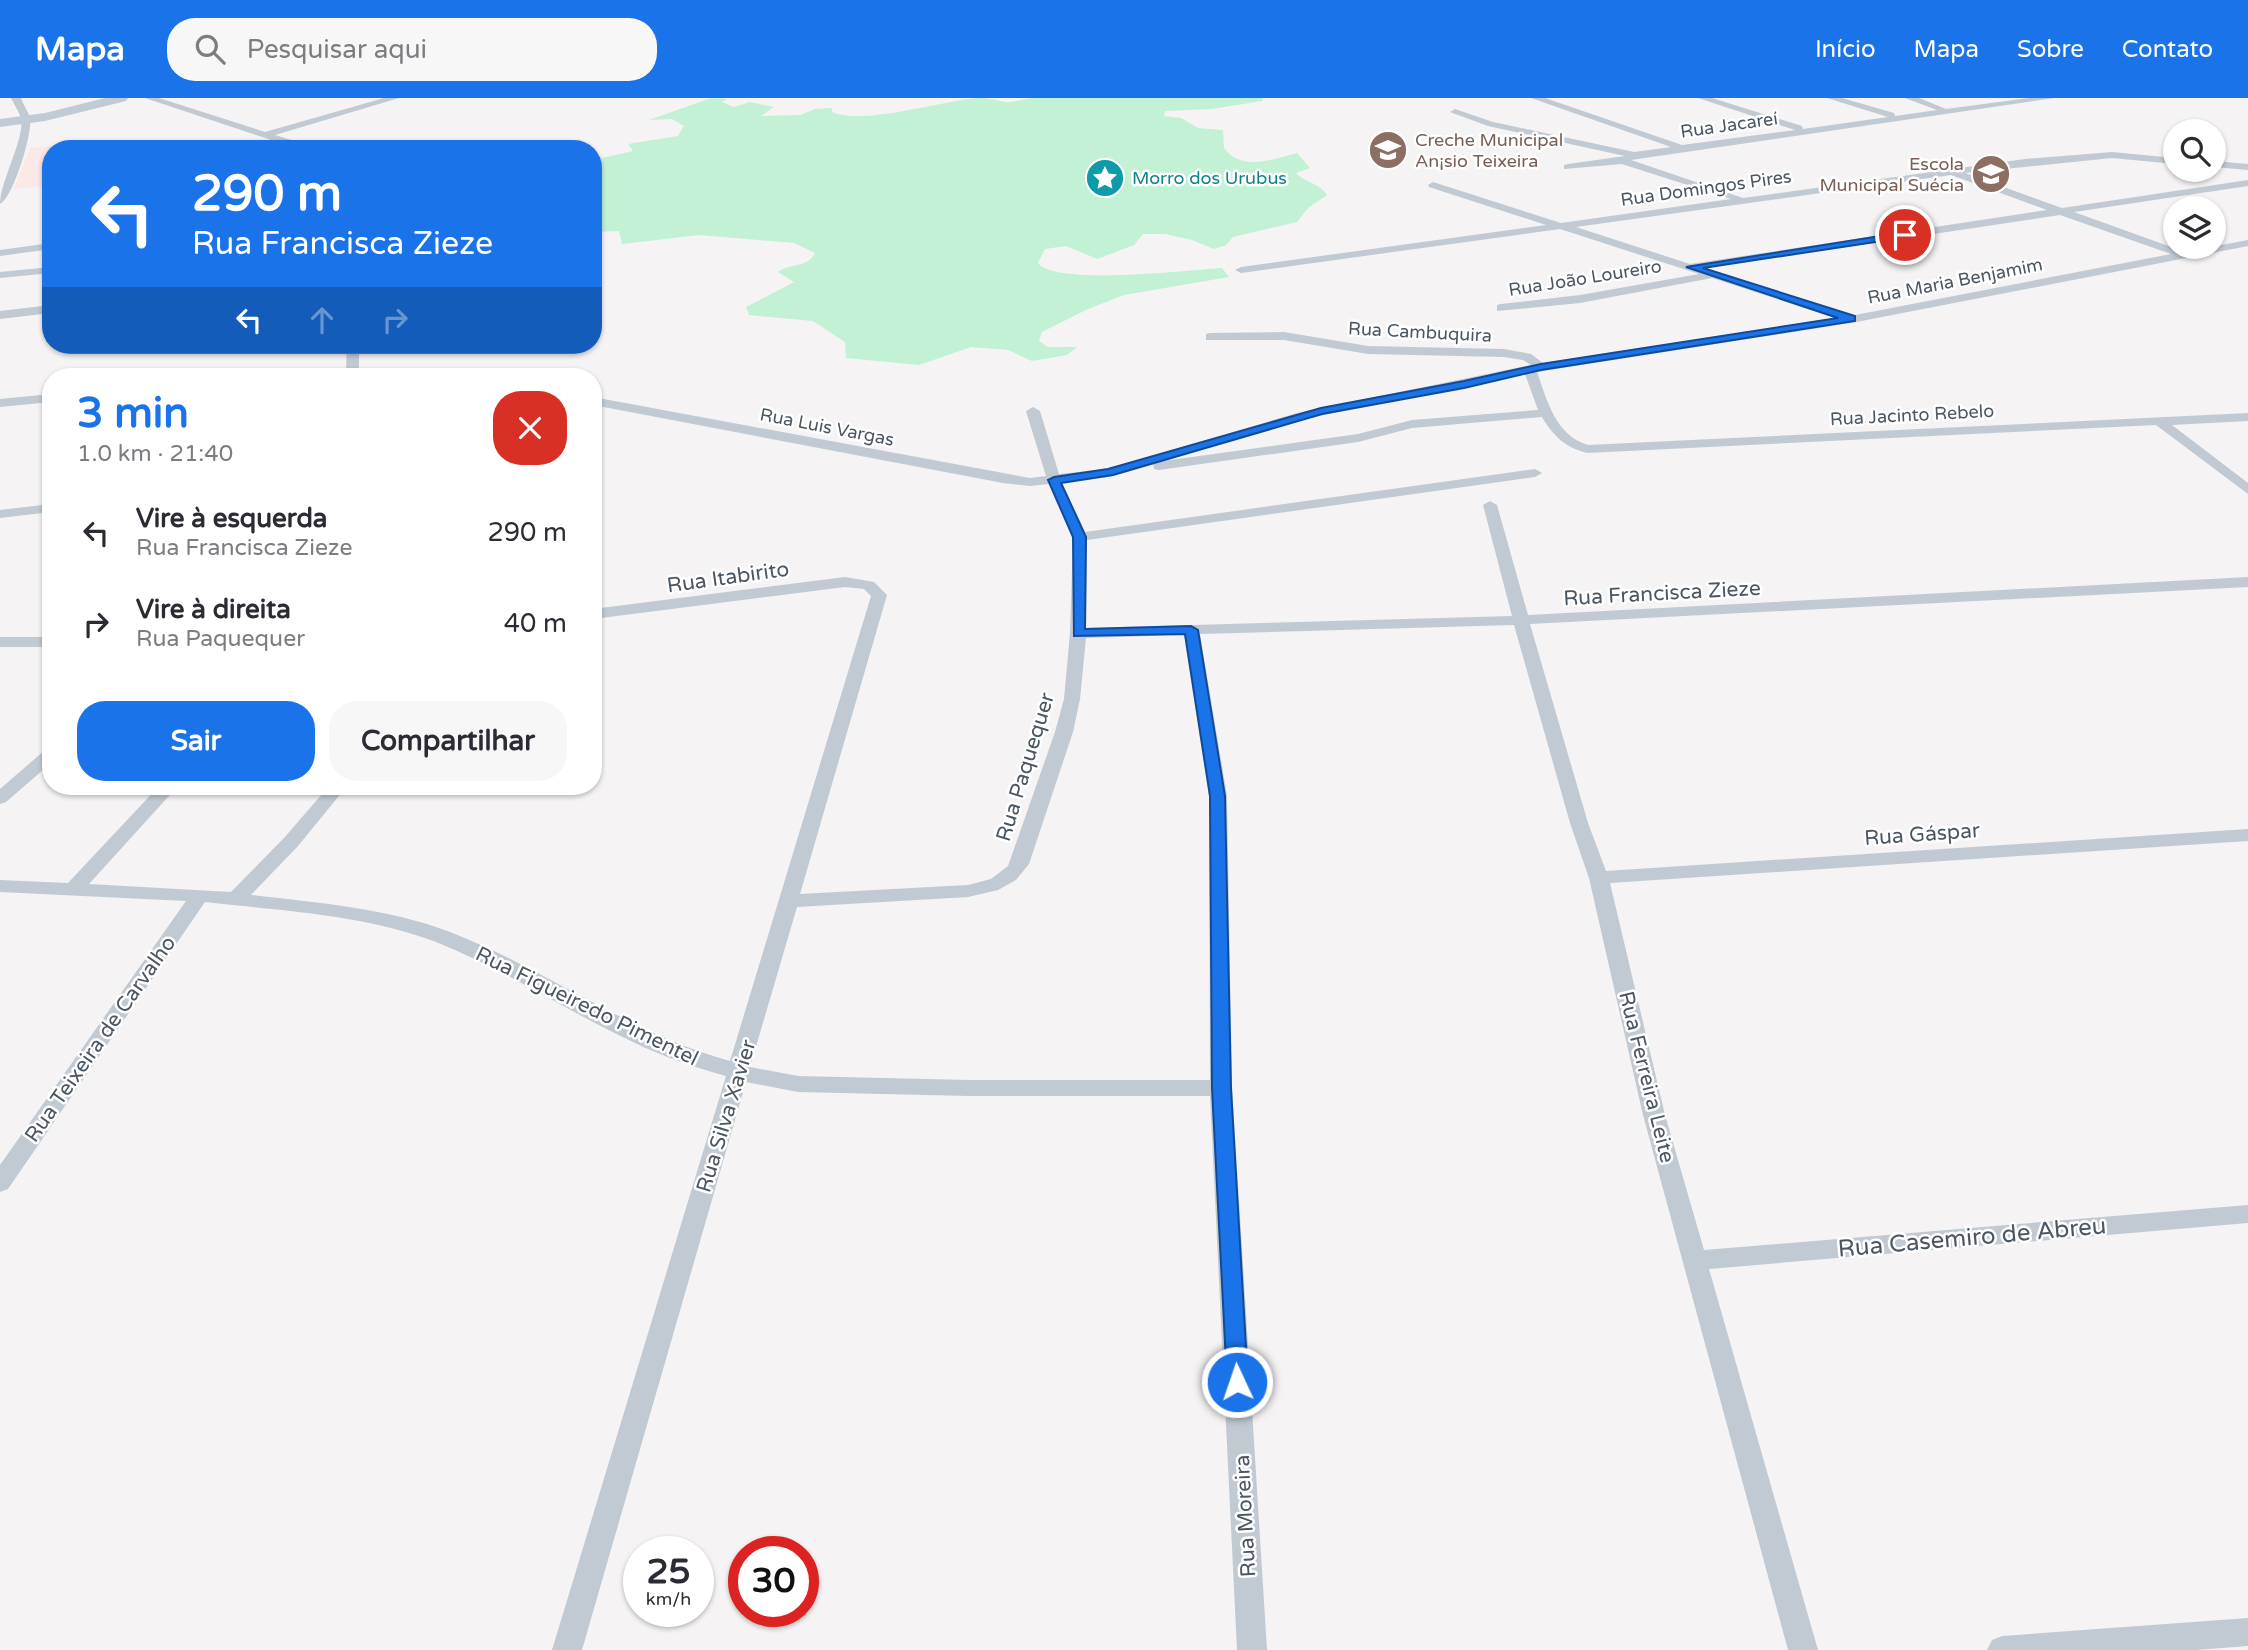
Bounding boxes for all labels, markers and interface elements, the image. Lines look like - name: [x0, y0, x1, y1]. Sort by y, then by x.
- search box: [167, 18, 657, 81]
- text: Mapa: [35, 30, 125, 69]
- icon: search: [191, 30, 229, 68]
- text: Pesquisar aqui: [247, 34, 427, 65]
- text: Início: [1815, 35, 1876, 64]
- text: Mapa: [1914, 35, 1979, 64]
- text: Sobre: [2017, 35, 2084, 64]
- text: Contato: [2122, 35, 2213, 64]
- street label: Rua Jacareí: [1679, 107, 1780, 143]
- map controls: [2163, 119, 2226, 259]
- button: search: [2163, 119, 2226, 182]
- school or university icon: Creche Municipal An¡sio Teixeira: [1367, 129, 1409, 171]
- place label: Creche Municipal An¡sio Teixeira: [1415, 129, 1563, 172]
- place label: Escola Municipal Suécia: [1819, 153, 1964, 196]
- school or university icon: Escola Municipal Suécia: [1970, 153, 2012, 195]
- place icon: Morro dos Urubus: [1084, 157, 1126, 199]
- text: 290 m: [192, 165, 342, 224]
- street label: Rua Domingos Pires: [1619, 165, 1793, 211]
- place label: Morro dos Urubus: [1132, 167, 1287, 189]
- icon: left: [77, 168, 168, 259]
- button: layers: [2163, 196, 2226, 259]
- pin: [1875, 205, 1935, 265]
- icon: arrive: [1886, 216, 1924, 254]
- text: Rua Francisca Zieze: [192, 225, 493, 263]
- street label: Rua Maria Benjamim: [1866, 253, 2044, 309]
- street label: Rua João Loureiro: [1507, 255, 1663, 301]
- icon: left: [230, 301, 268, 339]
- icon: ahead: [303, 301, 341, 339]
- icon: right: [376, 301, 414, 339]
- street label: Rua Cambuquira: [1348, 317, 1492, 347]
- text: 3 min: [77, 388, 189, 439]
- button: close: [493, 391, 567, 465]
- street label: Rua Jacinto Rebelo: [1829, 400, 1995, 430]
- street label: Rua Luis Vargas: [758, 403, 896, 451]
- text: 1.0 km · 21:40: [77, 440, 233, 468]
- text: Vire à esquerda: [136, 503, 327, 534]
- icon: left: [77, 514, 115, 552]
- text: 290 m: [487, 517, 567, 548]
- text: Rua Francisca Zieze: [136, 534, 352, 562]
- street label: Rua Itabirito: [665, 557, 791, 598]
- street label: Rua Francisca Zieze: [1563, 576, 1761, 611]
- text: Vire à direita: [136, 594, 291, 625]
- icon: right: [77, 605, 115, 643]
- text: 40 m: [504, 608, 567, 639]
- text: Rua Paquequer: [136, 625, 305, 653]
- street label: Rua Paquequer: [991, 690, 1060, 845]
- button: Sair: [77, 701, 315, 781]
- button: Compartilhar: [329, 701, 567, 781]
- street label: Rua Gáspar: [1863, 818, 1981, 851]
- street label: Rua Teixeira de Carvalho: [20, 931, 181, 1147]
- street label: Rua Figueiredo Pimentel: [471, 942, 702, 1071]
- street label: Rua Ferreira Leite: [1613, 989, 1680, 1166]
- street label: Rua Silva Xavier: [691, 1037, 762, 1195]
- street label: Rua Casemiro de Abreu: [1837, 1211, 2107, 1264]
- position arrow: [1200, 1345, 1274, 1419]
- street label: Rua Moreira: [1230, 1454, 1261, 1578]
- speed limit sign: 30: [728, 1536, 819, 1627]
- text: 25: [647, 1551, 690, 1593]
- text: km/h: [646, 1588, 691, 1610]

